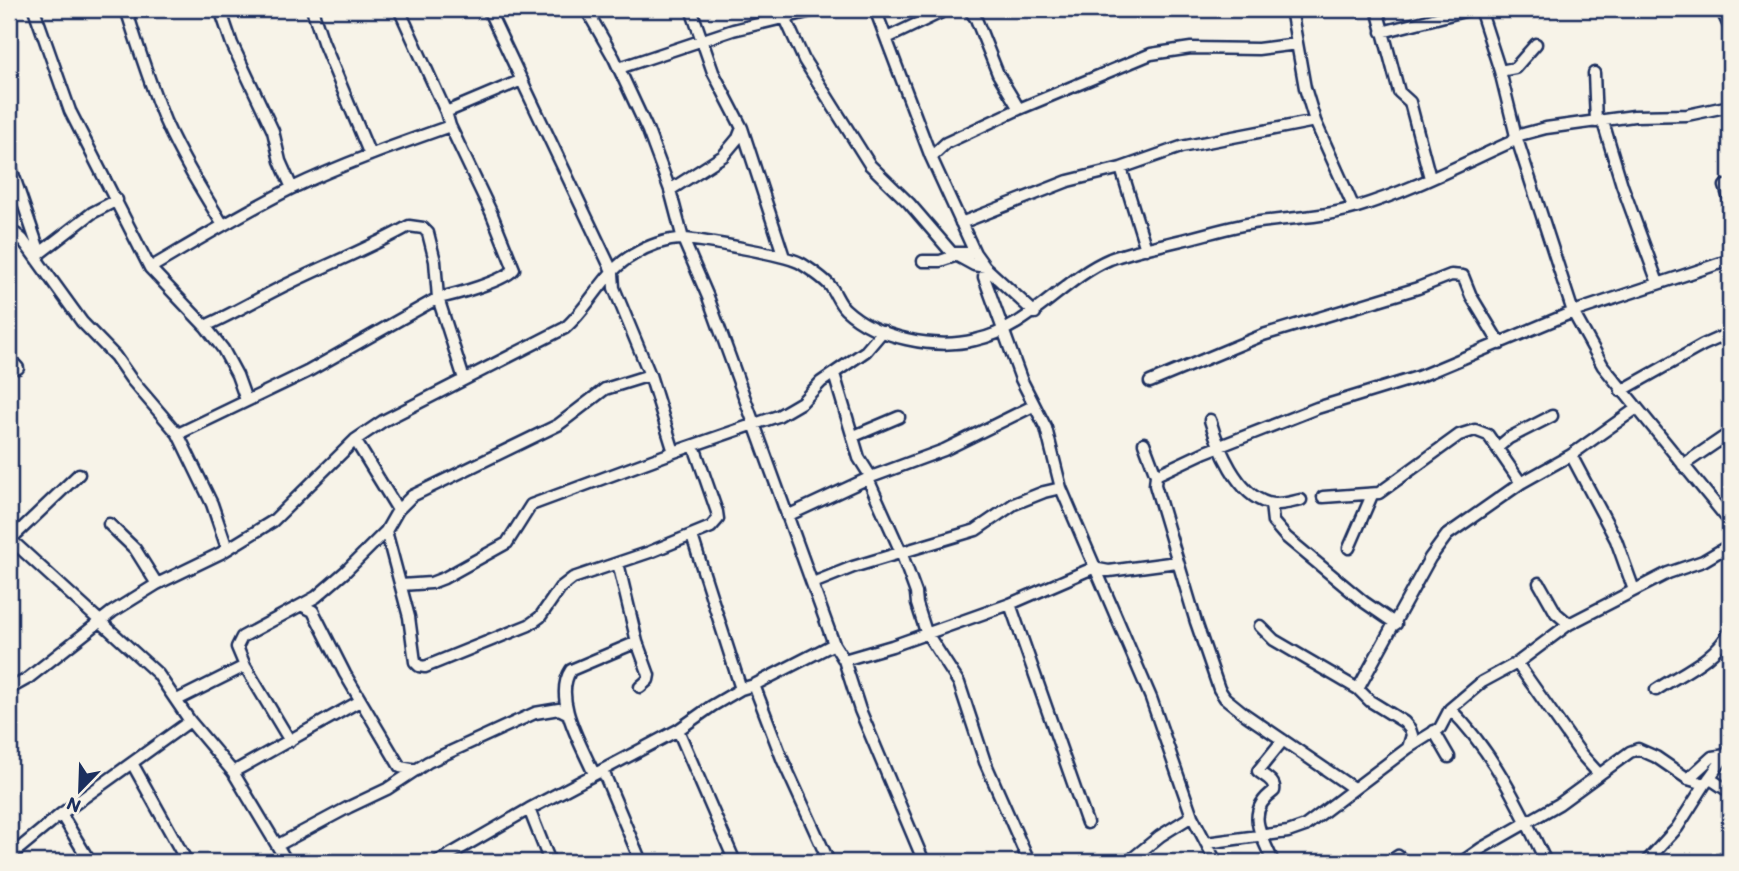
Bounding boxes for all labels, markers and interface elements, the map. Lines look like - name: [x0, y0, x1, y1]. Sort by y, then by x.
- north arrow: [46, 756, 116, 826]
- text: N: [63, 792, 84, 818]

